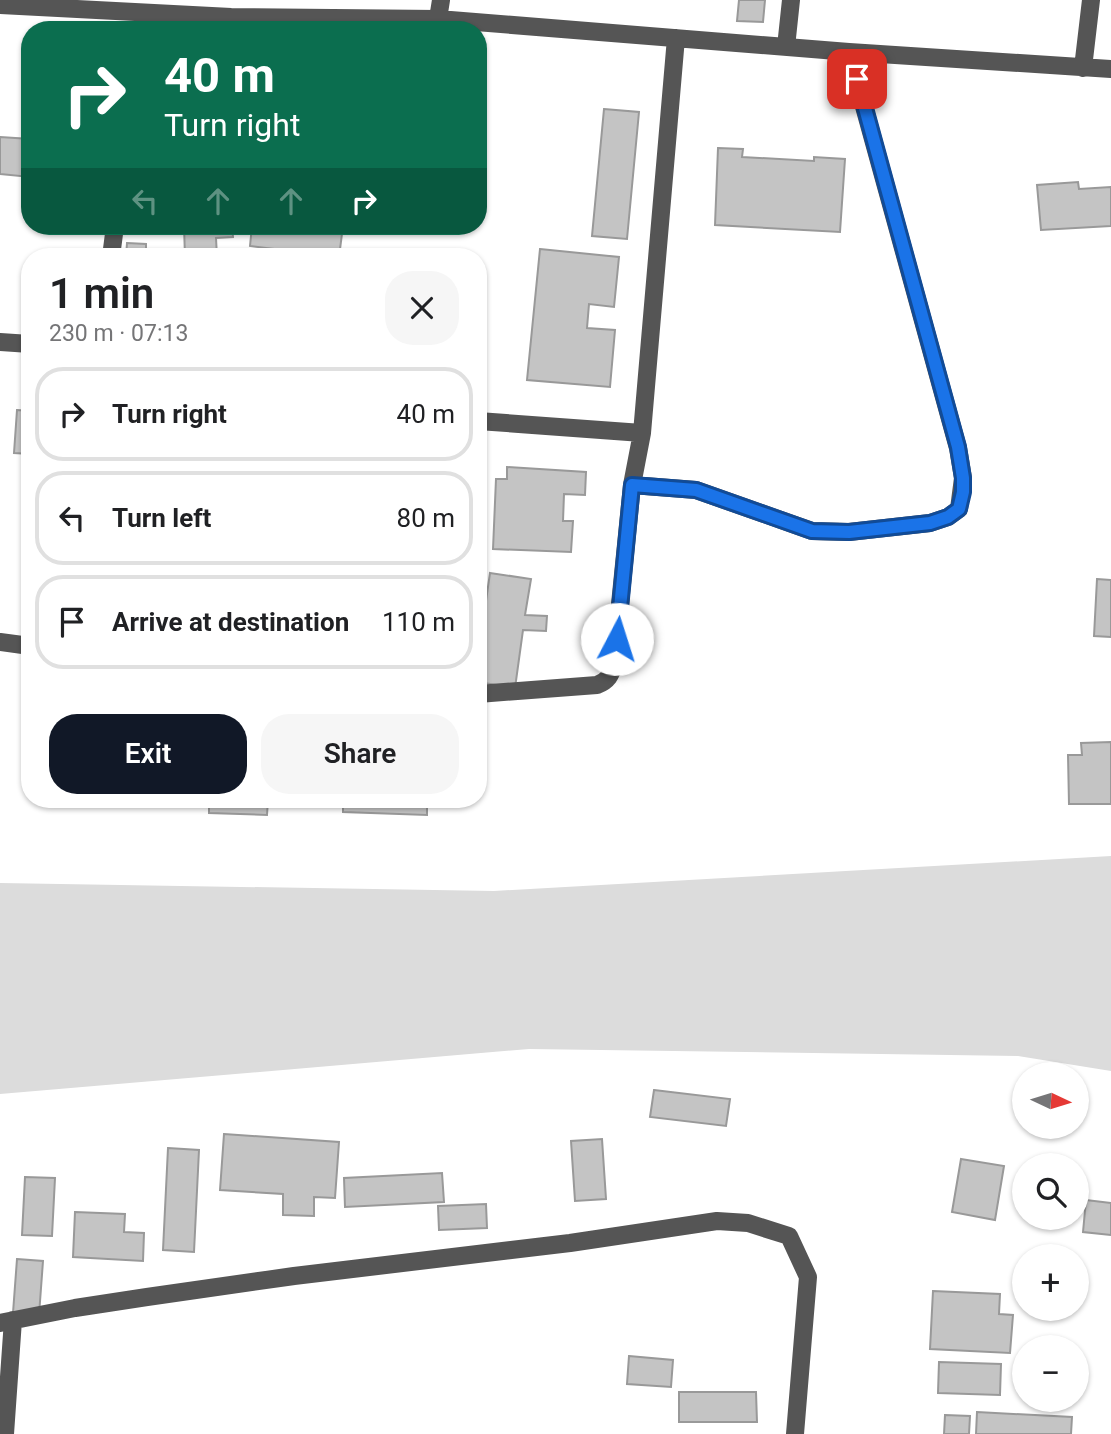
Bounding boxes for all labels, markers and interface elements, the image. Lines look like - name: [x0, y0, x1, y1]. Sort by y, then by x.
- text: 40 m: [164, 47, 275, 104]
- icon: right: [49, 49, 140, 140]
- pin: [827, 49, 887, 109]
- icon: arrive: [838, 60, 876, 98]
- text: Turn right: [164, 106, 300, 144]
- icon: left: [126, 182, 164, 220]
- icon: ahead: [199, 182, 237, 220]
- icon: ahead: [272, 182, 310, 220]
- icon: right: [345, 182, 383, 220]
- text: 1 min: [49, 269, 154, 318]
- button: close: [385, 271, 459, 345]
- text: 230 m · 07:13: [49, 320, 188, 347]
- icon: right: [53, 395, 91, 433]
- text: Turn right: [112, 399, 227, 429]
- text: 40 m: [397, 399, 455, 429]
- icon: left: [53, 499, 91, 537]
- text: Turn left: [112, 503, 211, 533]
- text: 80 m: [397, 503, 455, 533]
- position arrow: [580, 602, 654, 676]
- icon: arrive: [53, 603, 91, 641]
- text: Arrive at destination: [112, 607, 349, 637]
- text: 110 m: [382, 607, 455, 637]
- button: Exit: [49, 714, 247, 794]
- button: Share: [261, 714, 459, 794]
- north arrow: [1012, 1062, 1088, 1139]
- map controls: [1012, 1062, 1089, 1412]
- button: search: [1012, 1153, 1089, 1230]
- button: +: [1012, 1244, 1089, 1321]
- button: −: [1012, 1335, 1089, 1412]

